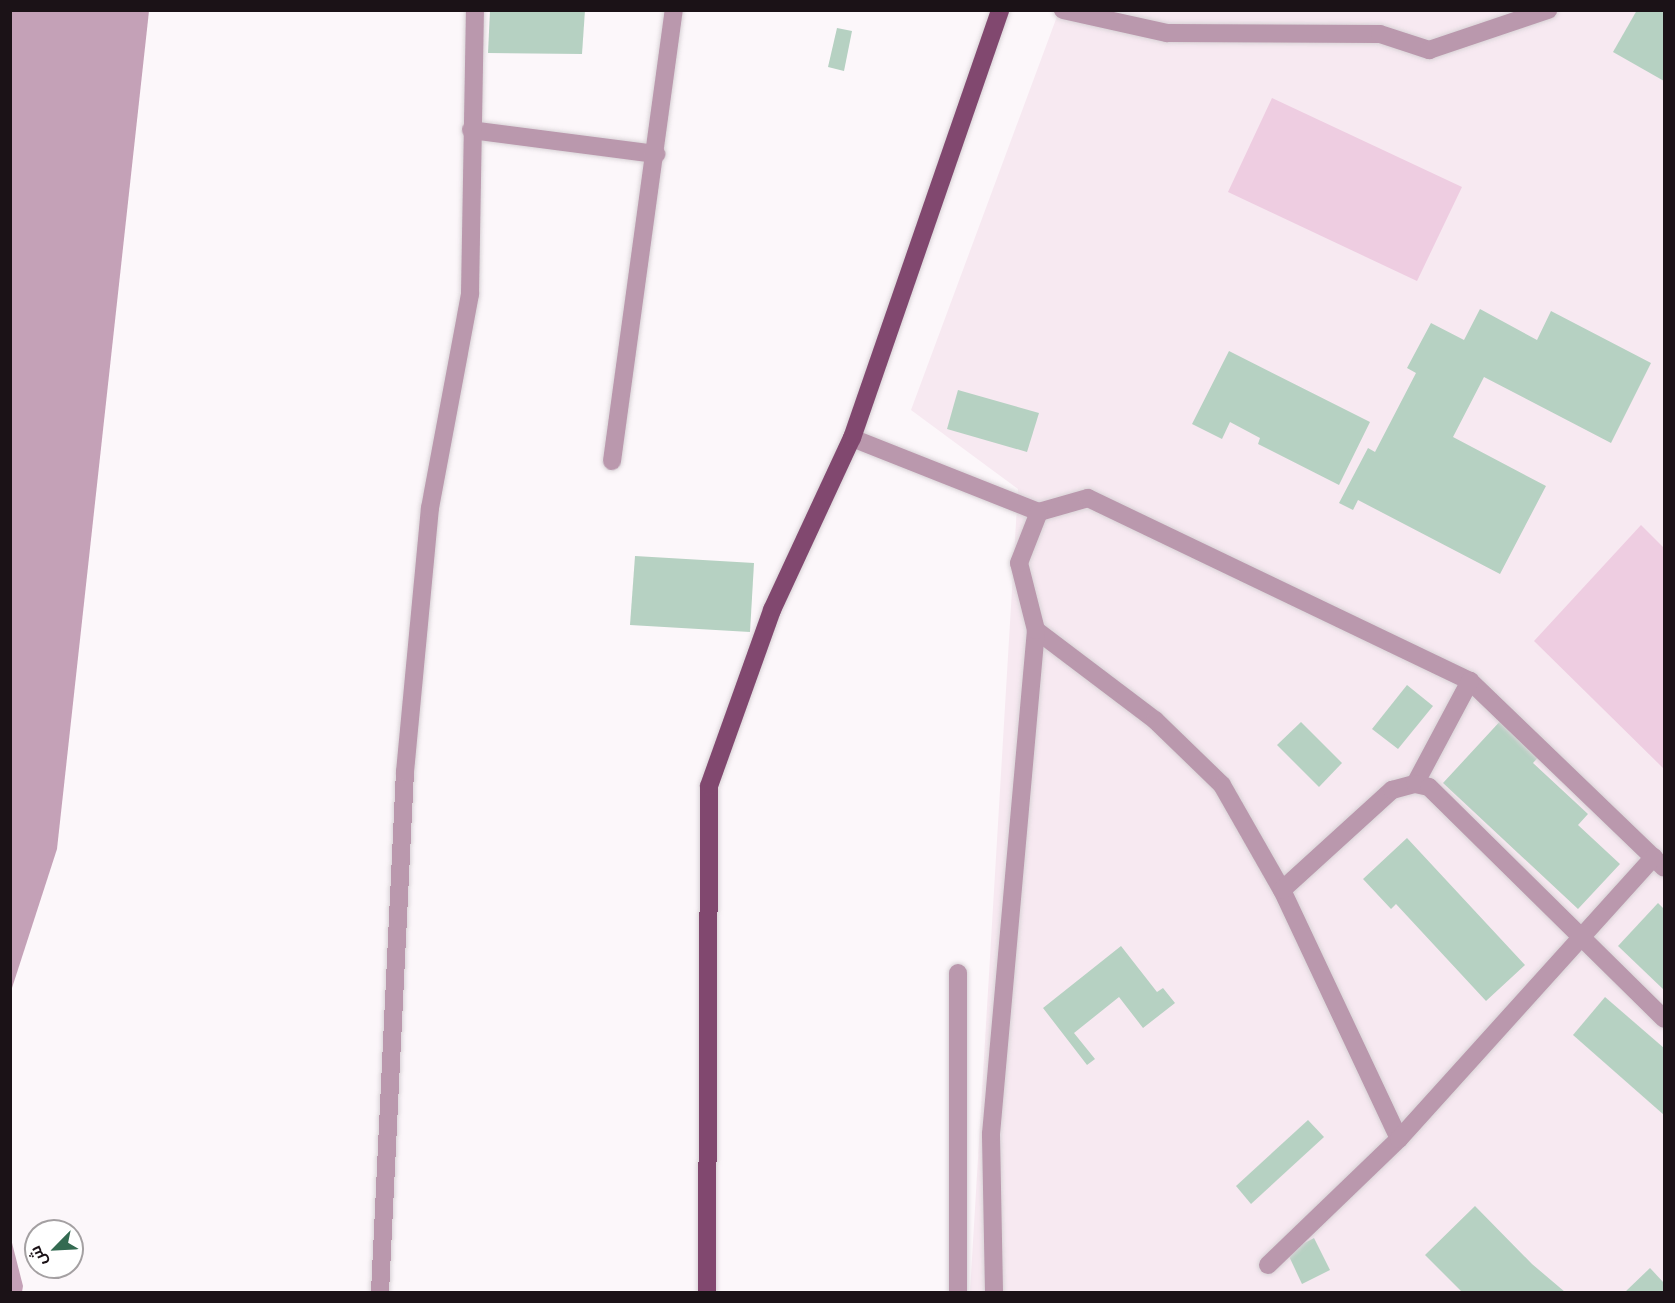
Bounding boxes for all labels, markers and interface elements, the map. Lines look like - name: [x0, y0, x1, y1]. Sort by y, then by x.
- north arrow: [24, 1219, 84, 1279]
- text: ش: [26, 1242, 52, 1269]

